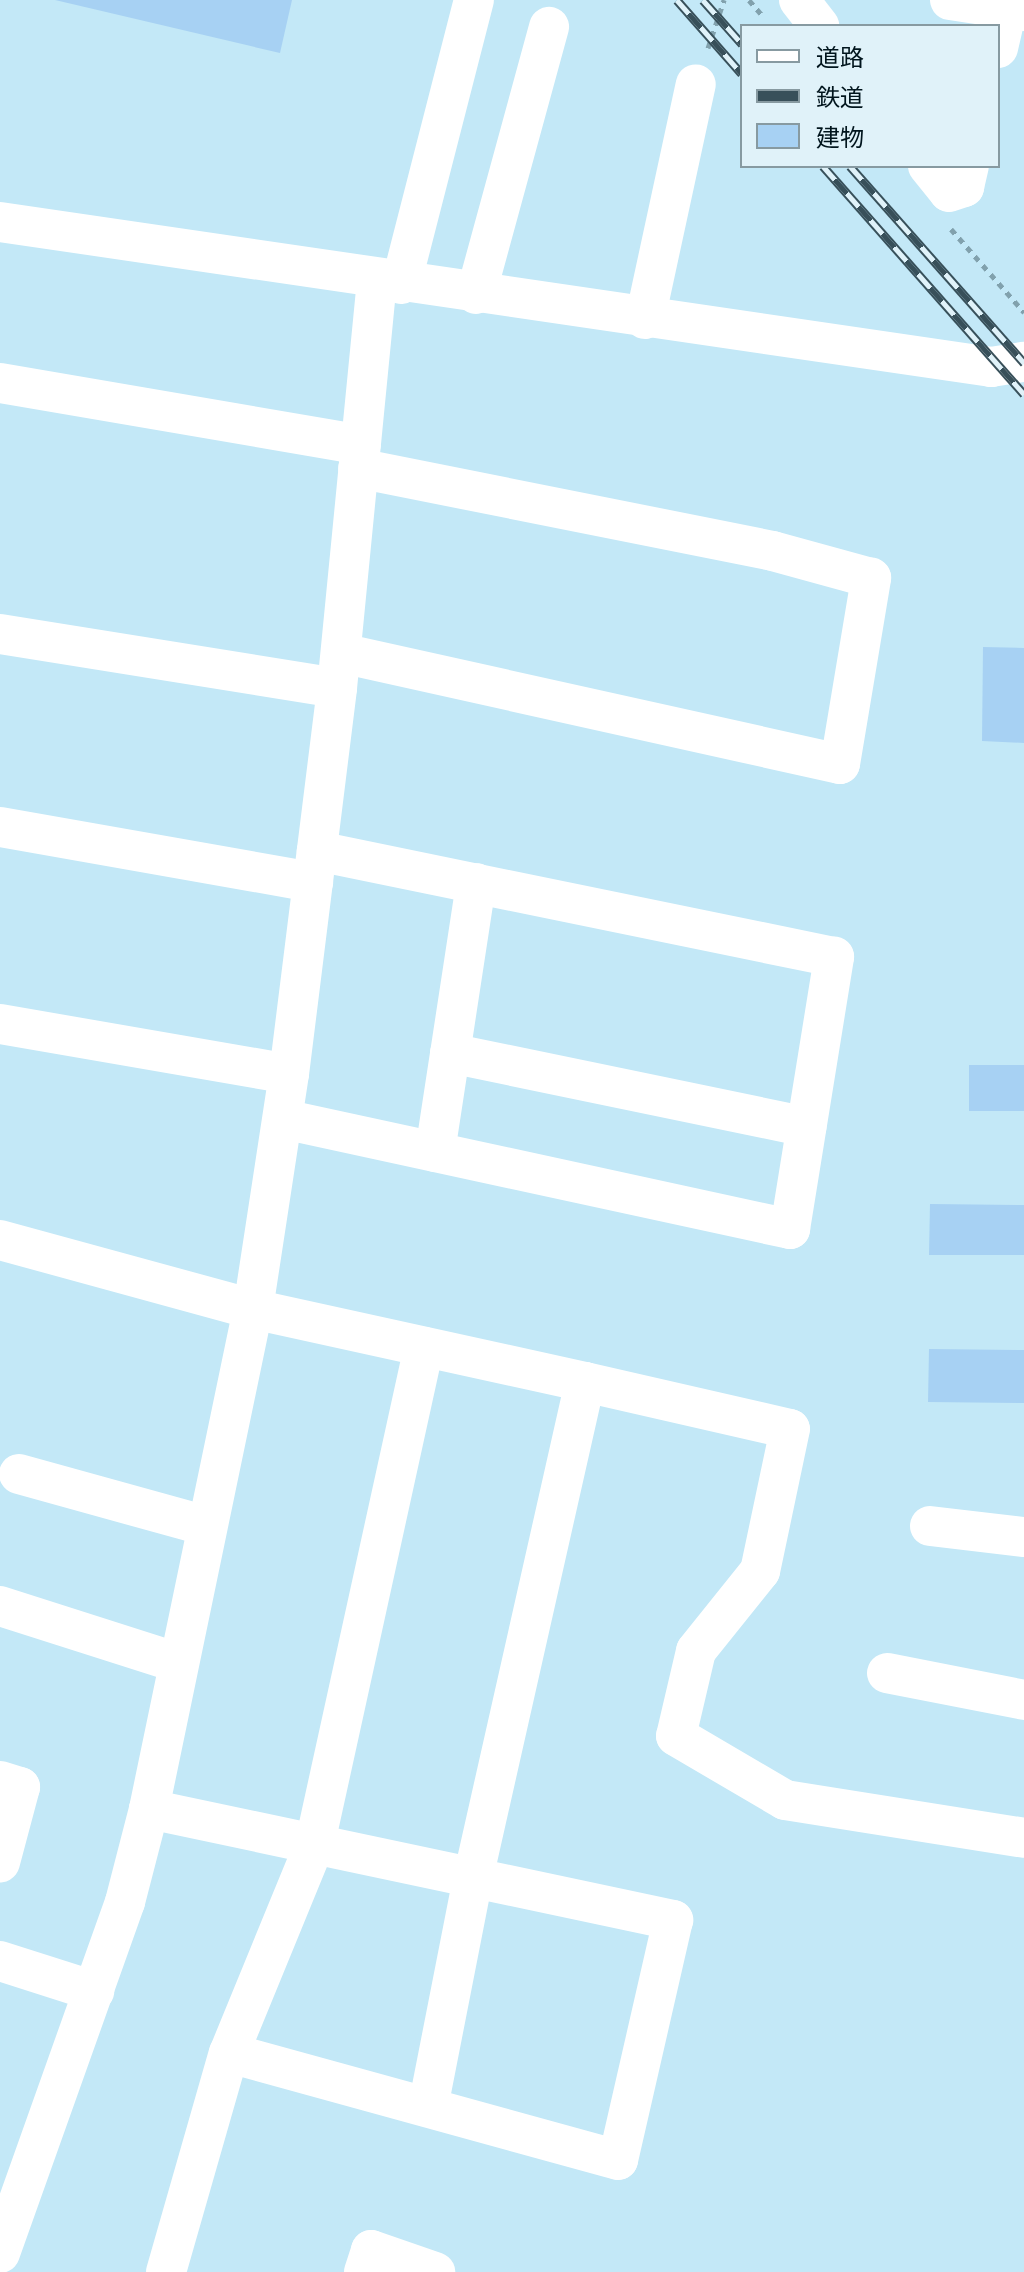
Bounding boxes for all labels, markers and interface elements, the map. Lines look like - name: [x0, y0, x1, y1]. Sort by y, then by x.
- legend: [740, 24, 1000, 168]
- text: 道路: [816, 39, 864, 75]
- text: 鉄道: [816, 79, 864, 115]
- text: 建物: [816, 119, 864, 155]

